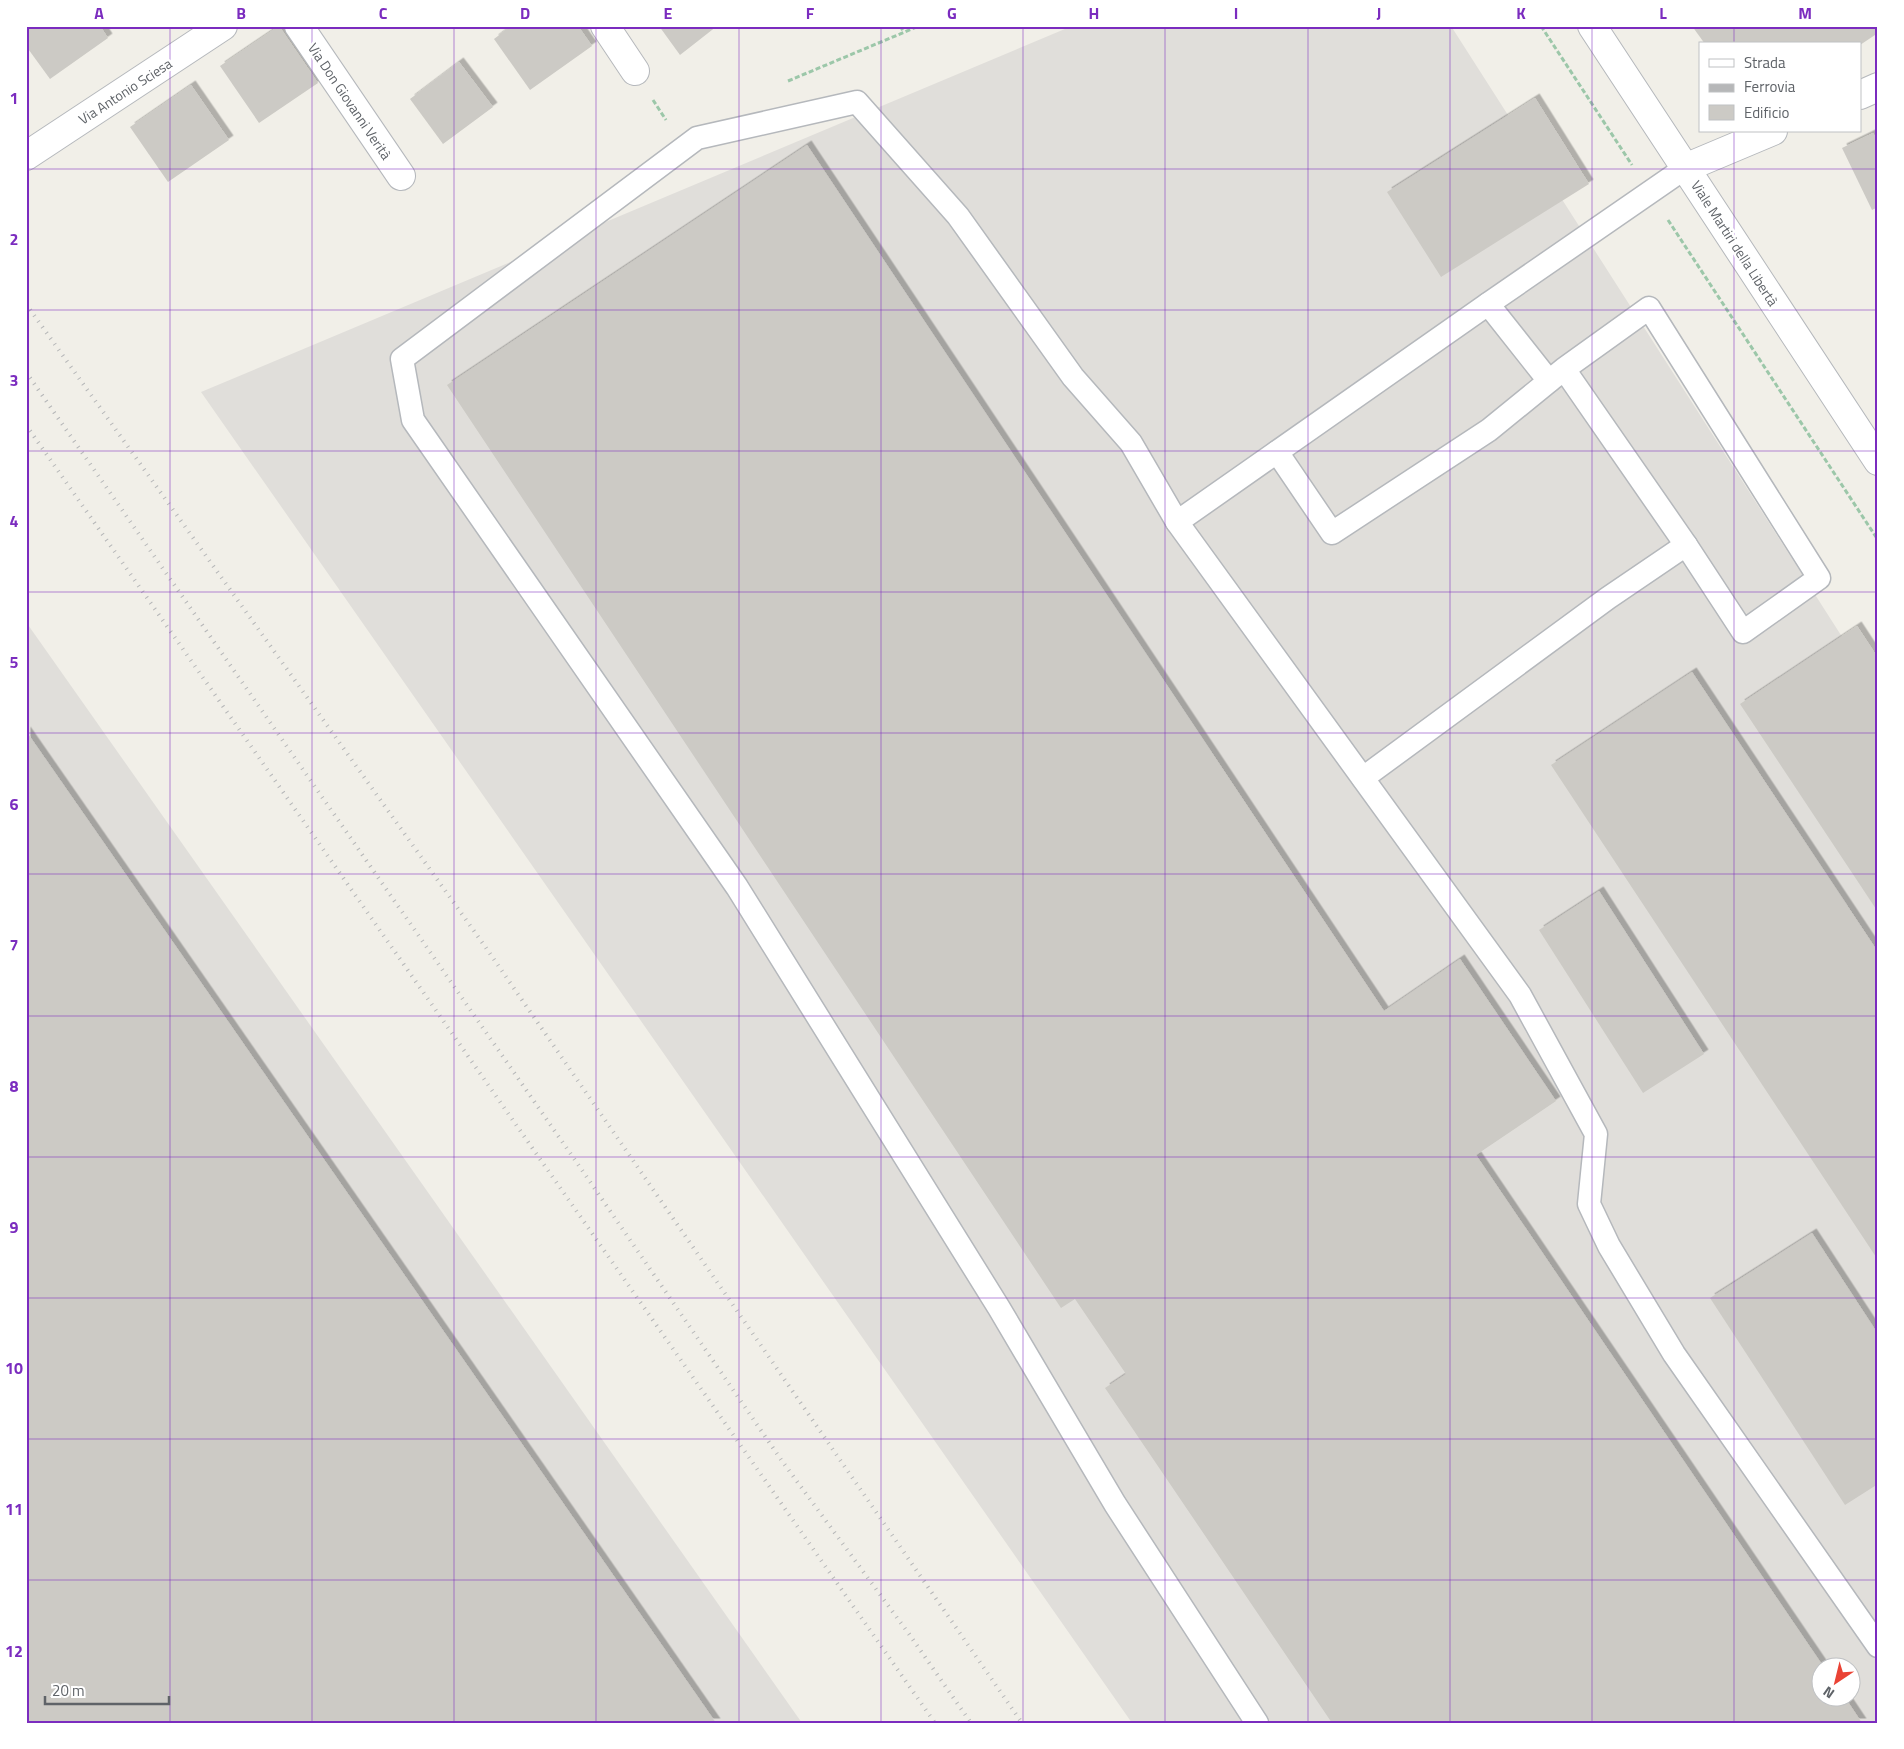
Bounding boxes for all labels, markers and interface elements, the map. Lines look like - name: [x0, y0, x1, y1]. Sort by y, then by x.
- text: A: [94, 1, 104, 25]
- text: B: [236, 1, 246, 25]
- text: C: [379, 1, 388, 25]
- text: D: [520, 1, 530, 25]
- text: E: [664, 1, 673, 25]
- text: F: [806, 1, 815, 25]
- text: G: [947, 1, 957, 25]
- text: H: [1089, 1, 1099, 25]
- text: I: [1234, 1, 1238, 25]
- text: J: [1377, 1, 1381, 25]
- text: K: [1516, 1, 1526, 25]
- text: L: [1659, 1, 1667, 25]
- text: M: [1798, 1, 1812, 25]
- street label: Via Don Giovanni Verità: [303, 38, 397, 164]
- legend: [1699, 42, 1862, 132]
- text: Strada: [1744, 51, 1786, 74]
- street label: Via Antonio Sciesa: [74, 53, 176, 129]
- text: Ferrovia: [1744, 75, 1796, 98]
- text: 1: [10, 86, 18, 110]
- text: Edificio: [1744, 101, 1789, 124]
- street label: Viale Martiri della Libertà: [1686, 176, 1784, 310]
- text: 2: [10, 227, 18, 251]
- text: 3: [10, 368, 18, 392]
- text: 4: [10, 509, 19, 533]
- text: 5: [10, 650, 19, 674]
- text: 6: [10, 792, 19, 816]
- text: 7: [10, 933, 18, 957]
- text: 8: [10, 1074, 19, 1098]
- text: 9: [10, 1215, 19, 1239]
- text: 10: [5, 1356, 23, 1380]
- text: 11: [5, 1497, 23, 1521]
- text: 12: [5, 1639, 23, 1663]
- north arrow: [1812, 1656, 1862, 1706]
- scale bar: [45, 1674, 169, 1706]
- text: 20 m: [52, 1679, 85, 1702]
- text: N: [1818, 1682, 1838, 1704]

